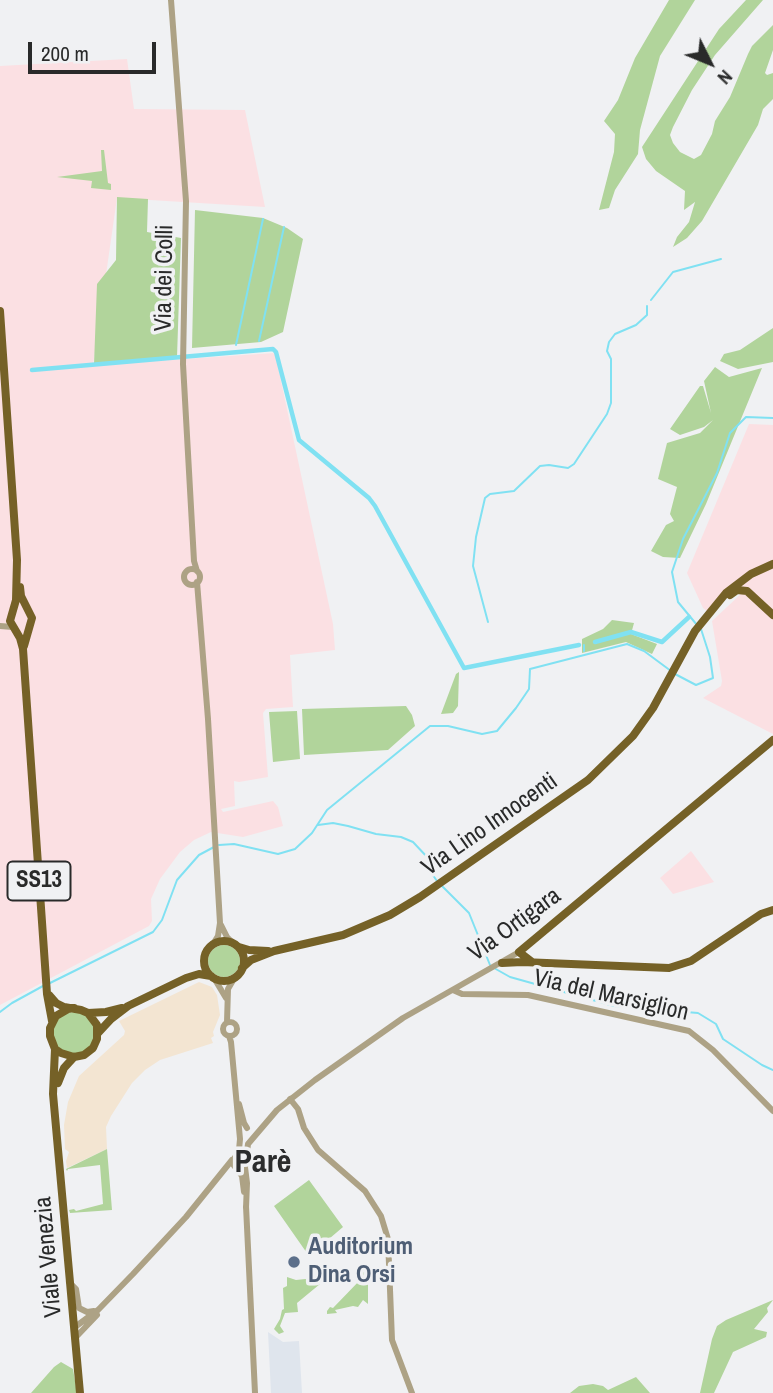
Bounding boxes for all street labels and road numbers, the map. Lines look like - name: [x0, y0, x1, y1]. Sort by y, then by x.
- street label: Via dei Colli: [150, 224, 180, 332]
- street label: Via Lino Innocenti: [416, 767, 564, 883]
- road number: SS13: [7, 862, 70, 900]
- street label: Via Ortigara: [463, 882, 567, 968]
- street label: Via del Marsiglion: [531, 964, 691, 1028]
- street label: Viale Venezia: [29, 1195, 69, 1319]

